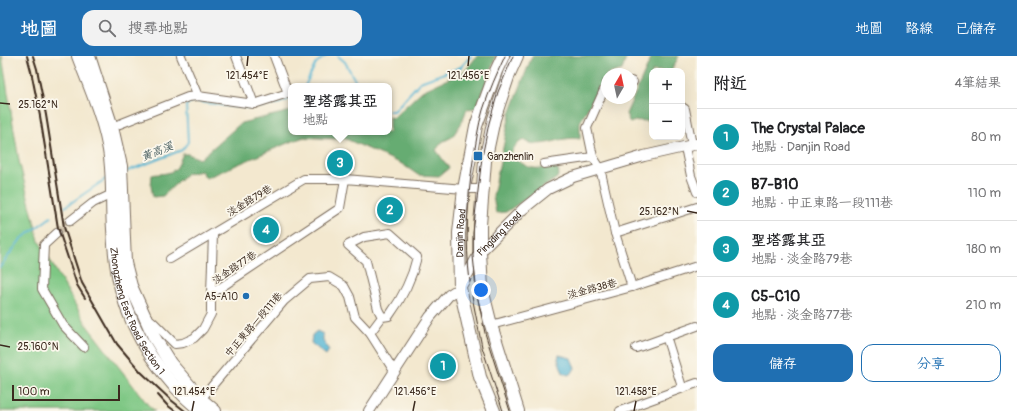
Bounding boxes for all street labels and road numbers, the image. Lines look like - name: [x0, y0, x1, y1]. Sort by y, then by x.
- street label: 淡金路79巷: [225, 182, 275, 219]
- street label: Danjin Road: [454, 208, 469, 258]
- street label: Pingding Road: [475, 209, 524, 259]
- street label: Zhongzheng East Road Section 1: [107, 247, 167, 377]
- street label: 淡金路77巷: [210, 248, 260, 287]
- street label: 淡金路38巷: [566, 276, 619, 301]
- street label: 中正東路一段111巷: [222, 289, 286, 359]

